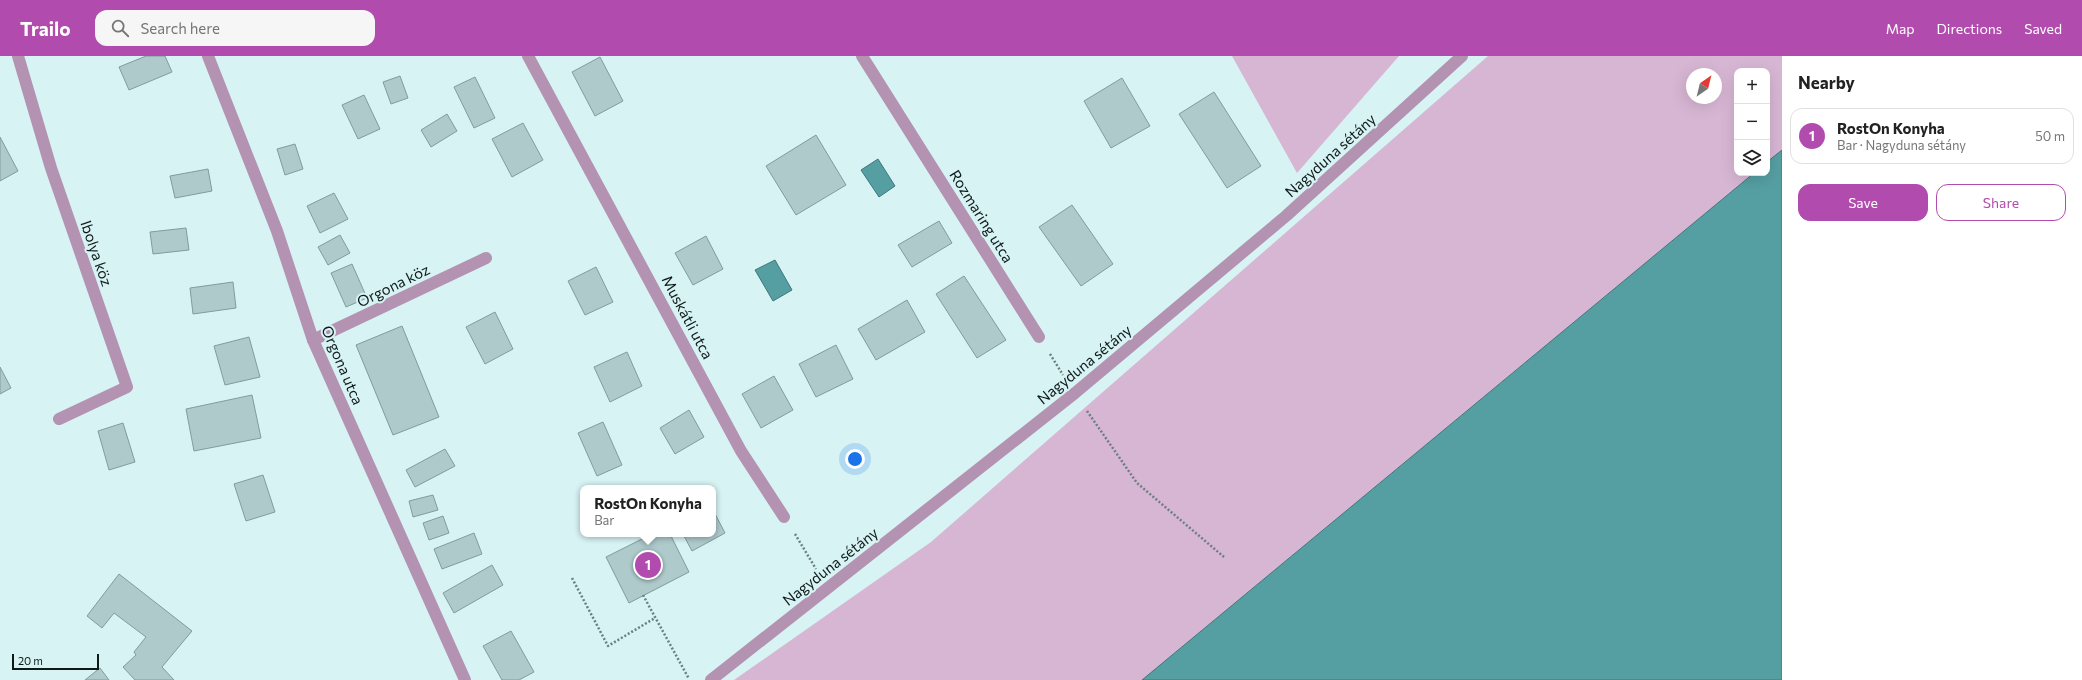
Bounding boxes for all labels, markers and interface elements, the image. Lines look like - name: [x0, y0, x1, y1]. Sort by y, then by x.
- search box: [95, 10, 375, 46]
- text: Trailo: [20, 17, 71, 40]
- icon: search: [109, 17, 131, 39]
- text: Search here: [141, 19, 220, 37]
- text: Map: [1886, 20, 1915, 37]
- text: Directions: [1937, 20, 2002, 37]
- text: Saved: [2024, 20, 2062, 37]
- north arrow: [1686, 68, 1722, 104]
- map controls: [1734, 68, 1770, 176]
- button: +: [1734, 68, 1770, 104]
- text: Nearby: [1798, 72, 1855, 93]
- button: −: [1734, 104, 1770, 140]
- street label: Nagyduna sétány: [1281, 109, 1379, 200]
- text: RostOn Konyha: [1837, 119, 1945, 137]
- text: 1: [1809, 128, 1815, 144]
- text: 50 m: [2035, 128, 2065, 144]
- text: Bar · Nagyduna sétány: [1837, 137, 1966, 153]
- button: layers: [1734, 140, 1770, 176]
- street label: Rozmaring utca: [946, 166, 1018, 266]
- button: Save: [1798, 184, 1928, 221]
- button: Share: [1936, 184, 2066, 221]
- street label: Ibolya köz: [77, 218, 117, 288]
- street label: Orgona köz: [354, 260, 432, 310]
- street label: Muskátli utca: [659, 272, 717, 362]
- street label: Nagyduna sétány: [1033, 320, 1135, 407]
- street label: Orgona utca: [318, 323, 368, 407]
- your location: [845, 449, 865, 469]
- popup: [580, 485, 716, 537]
- text: RostOn Konyha: [594, 494, 702, 512]
- text: Bar: [594, 512, 615, 528]
- street label: Nagyduna sétány: [779, 523, 881, 609]
- pin: 1: [635, 550, 661, 580]
- scale bar: [12, 652, 99, 671]
- text: 20 m: [18, 654, 43, 667]

